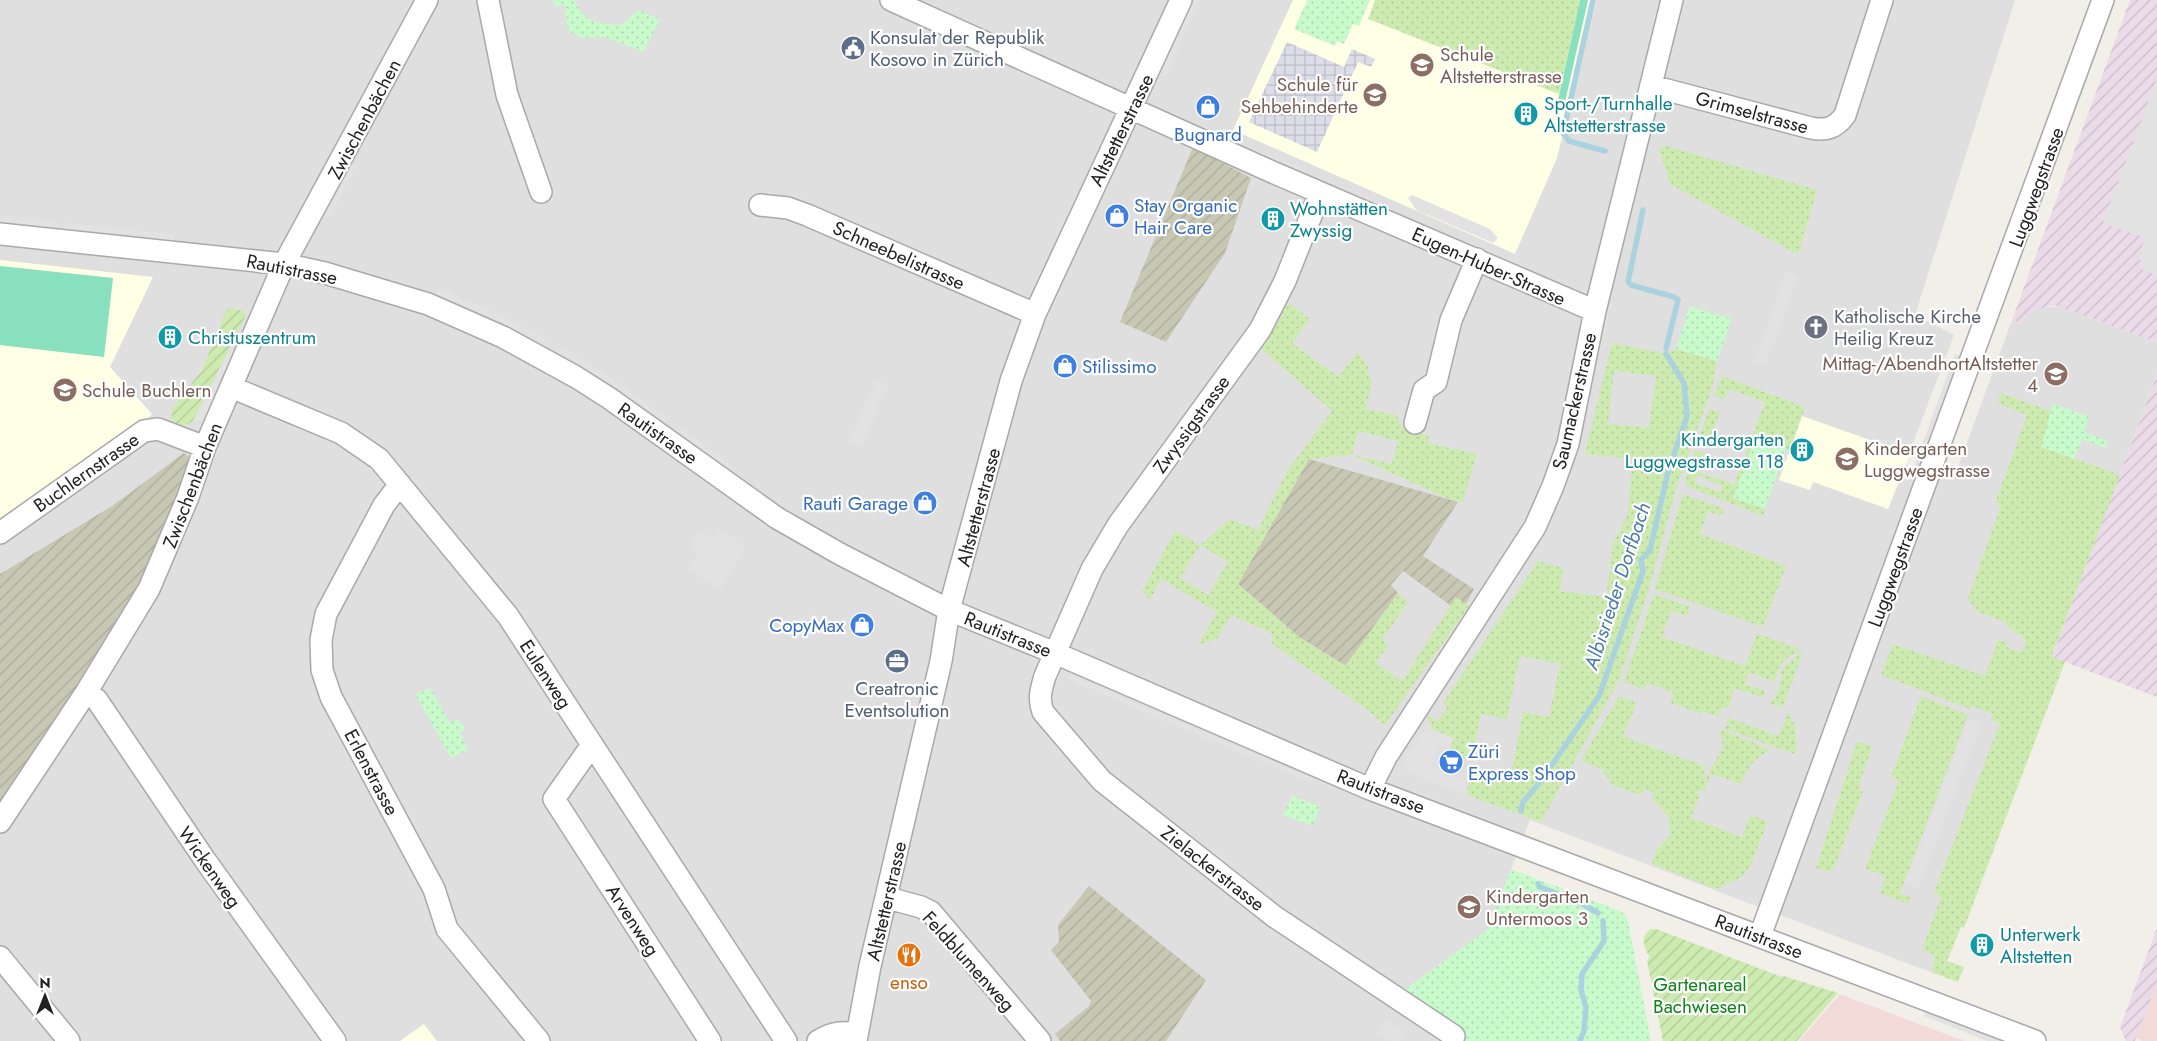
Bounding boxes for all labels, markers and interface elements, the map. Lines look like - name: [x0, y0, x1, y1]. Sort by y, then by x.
- place label: Konsulat der Republik Kosovo in Zürich: [870, 24, 1045, 73]
- public building icon: Konsulat der Republik Kosovo in Zürich: [840, 35, 866, 61]
- place label: Schule Altstetterstrasse: [1440, 41, 1562, 90]
- school or university icon: Schule Altstetterstrasse: [1409, 52, 1435, 78]
- street label: Zwischenbächen: [321, 54, 407, 184]
- street label: Altstetterstrasse: [1083, 69, 1160, 191]
- place label: Schule für Sehbehinderte: [1241, 71, 1358, 120]
- school or university icon: Schule für Sehbehinderte: [1362, 82, 1388, 108]
- street label: Grimselstrasse: [1692, 84, 1811, 141]
- place label: Sport-/Turnhalle Altstetterstrasse: [1544, 90, 1673, 139]
- shop icon: Bugnard: [1195, 94, 1221, 120]
- building icon: Sport-/Turnhalle Altstetterstrasse: [1513, 101, 1539, 127]
- place label: Bugnard: [1174, 121, 1242, 148]
- street label: Luggwegstrasse: [2002, 123, 2071, 251]
- place label: Stay Organic Hair Care: [1134, 192, 1237, 241]
- place label: Wohnstätten Zwyssig: [1290, 195, 1388, 244]
- shop icon: Stay Organic Hair Care: [1104, 203, 1130, 229]
- building icon: Wohnstätten Zwyssig: [1260, 206, 1286, 232]
- street label: Schneebelistrasse: [828, 214, 969, 297]
- street label: Eugen-Huber-Strasse: [1408, 220, 1570, 313]
- street label: Rautistrasse: [244, 247, 340, 292]
- place label: Katholische Kirche Heilig Kreuz: [1834, 303, 1981, 352]
- church icon: Katholische Kirche Heilig Kreuz: [1803, 314, 1829, 340]
- building icon: Christuszentrum: [157, 324, 183, 350]
- place label: Christuszentrum: [188, 324, 316, 351]
- street label: Saumackerstrasse: [1546, 330, 1603, 472]
- place label: Mittag-/AbendhortAltstetter 4: [1822, 350, 2038, 399]
- shop icon: Stilissimo: [1052, 353, 1078, 379]
- place label: Stilissimo: [1082, 353, 1157, 380]
- school or university icon: Mittag-/AbendhortAltstetter 4: [2043, 361, 2069, 387]
- street label: Zwyssigstrasse: [1147, 370, 1236, 479]
- school or university icon: Schule Buchlern: [52, 377, 78, 403]
- place label: Schule Buchlern: [82, 377, 212, 404]
- street label: Rautistrasse: [612, 396, 703, 471]
- street label: Zwischenbächen: [156, 418, 229, 552]
- street label: Buchlernstrasse: [28, 426, 145, 519]
- place label: Kindergarten Luggwegstrasse 118: [1625, 426, 1784, 475]
- place label: Kindergarten Luggwegstrasse: [1864, 435, 1990, 484]
- building icon: Kindergarten Luggwegstrasse 118: [1789, 437, 1815, 463]
- street label: Altstetterstrasse: [950, 445, 1007, 569]
- school or university icon: Kindergarten Luggwegstrasse: [1834, 446, 1860, 472]
- place label: Rauti Garage: [803, 490, 908, 517]
- shop icon: Rauti Garage: [912, 490, 938, 516]
- water label: Albisrieder Dorfbach: [1576, 499, 1658, 674]
- street label: Luggwegstrasse: [1861, 503, 1930, 631]
- street label: Rautistrasse: [960, 605, 1056, 664]
- place label: CopyMax: [769, 612, 844, 639]
- shop icon: CopyMax: [849, 612, 875, 638]
- street label: Eulenweg: [513, 634, 578, 714]
- office icon: Creatronic Eventsolution: [884, 648, 910, 674]
- place label: Creatronic Eventsolution: [844, 675, 950, 724]
- street label: Erlenstrasse: [338, 724, 406, 820]
- place label: Züri Express Shop: [1468, 738, 1576, 787]
- supermarket icon: Züri Express Shop: [1438, 749, 1464, 775]
- street label: Rautistrasse: [1333, 762, 1429, 821]
- street label: Zielackerstrasse: [1155, 819, 1270, 918]
- street label: Wickenweg: [172, 821, 248, 913]
- street label: Altstetterstrasse: [860, 838, 913, 964]
- street label: Arvenweg: [599, 879, 666, 961]
- place label: Kindergarten Untermoos 3: [1486, 883, 1589, 932]
- school or university icon: Kindergarten Untermoos 3: [1456, 894, 1482, 920]
- street label: Feldblumenweg: [916, 905, 1021, 1017]
- street label: Rautistrasse: [1711, 907, 1807, 966]
- place label: Unterwerk Altstetten: [2000, 921, 2081, 970]
- building icon: Unterwerk Altstetten: [1969, 932, 1995, 958]
- restaurant icon: enso: [896, 942, 922, 968]
- place label: enso: [890, 969, 928, 996]
- north arrow: [20, 971, 70, 1021]
- park label: Gartenareal Bachwiesen: [1653, 971, 1747, 1020]
- text: N: [39, 973, 51, 993]

